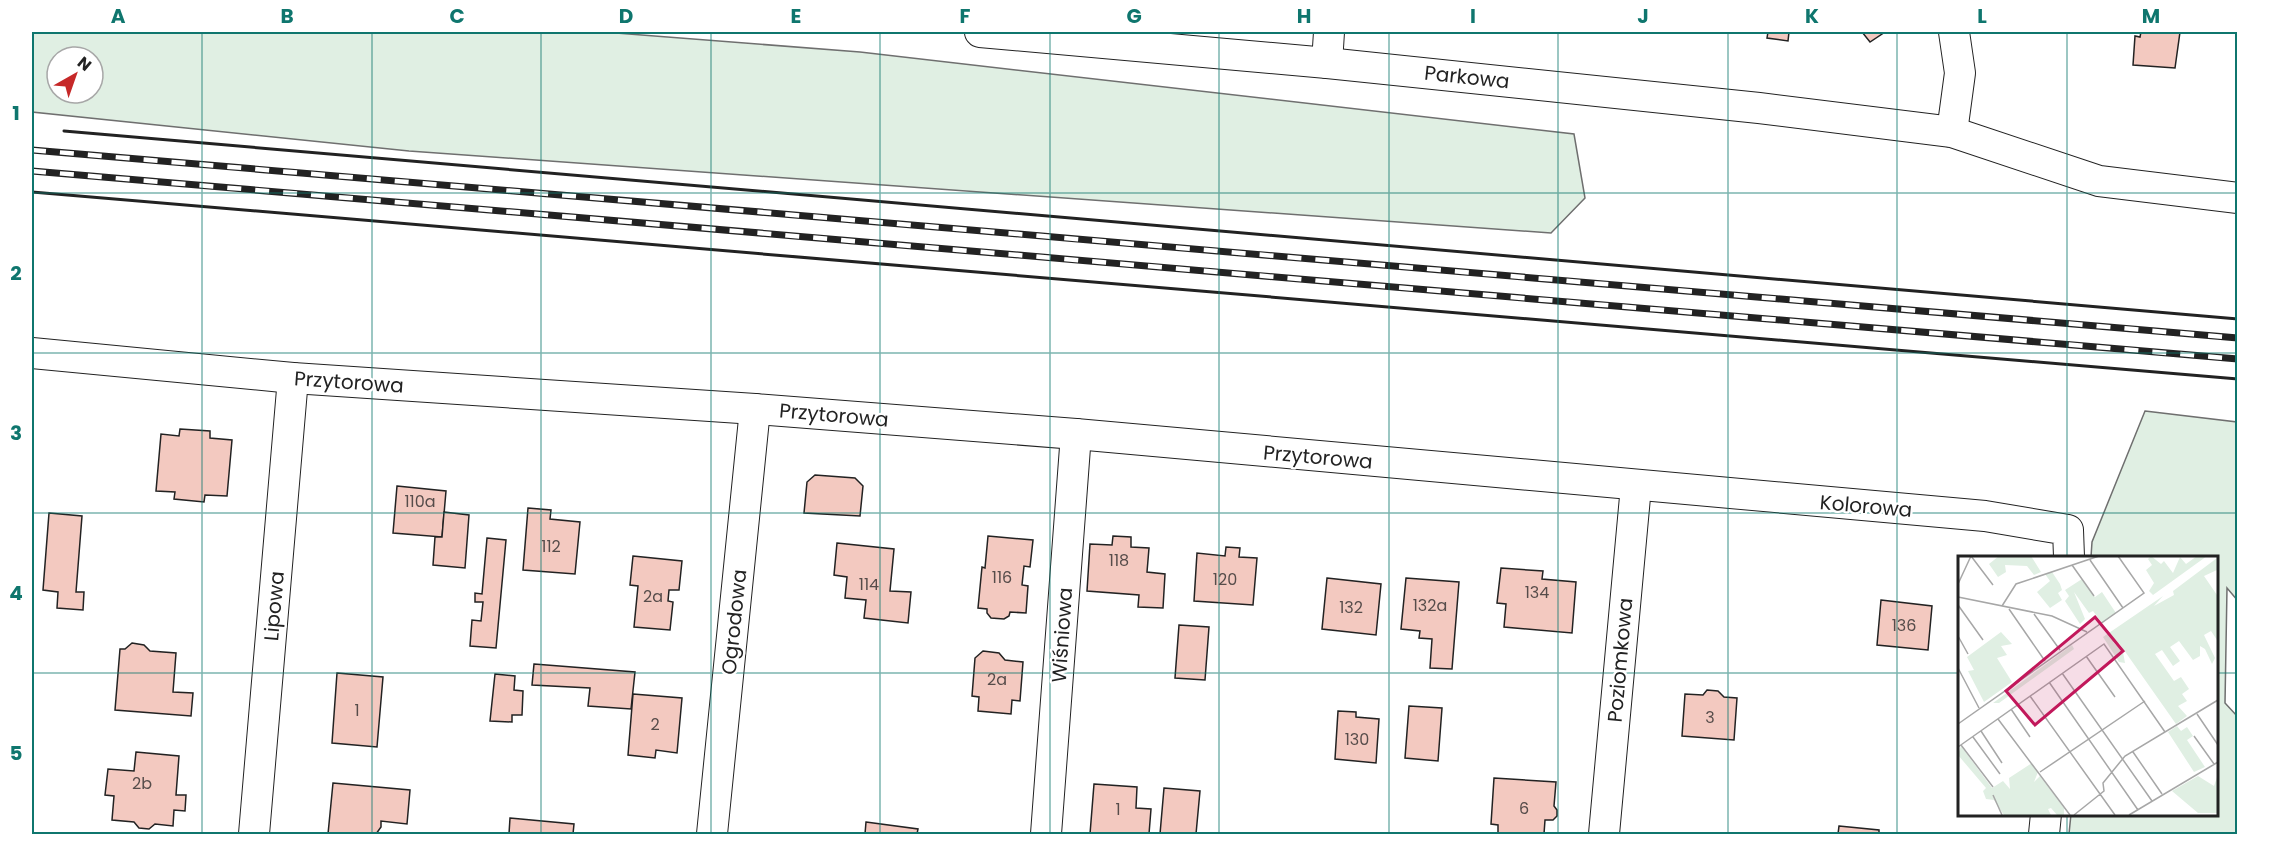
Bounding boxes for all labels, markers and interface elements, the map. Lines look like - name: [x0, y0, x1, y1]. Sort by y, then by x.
- text: A: [111, 2, 126, 30]
- text: B: [280, 2, 294, 30]
- text: C: [449, 2, 465, 30]
- text: D: [619, 2, 633, 30]
- text: E: [791, 2, 801, 30]
- text: F: [960, 2, 971, 30]
- text: G: [1126, 2, 1142, 30]
- text: H: [1297, 2, 1311, 30]
- text: I: [1470, 2, 1476, 30]
- text: J: [1637, 2, 1649, 30]
- text: K: [1805, 2, 1819, 30]
- text: L: [1977, 2, 1987, 30]
- text: M: [2142, 2, 2160, 30]
- north arrow: [45, 45, 105, 105]
- text: N: [72, 51, 96, 77]
- street label: Parkowa: [1423, 59, 1511, 95]
- text: 1: [12, 99, 20, 127]
- text: 2: [10, 259, 22, 287]
- street label: Przytorowa: [293, 364, 405, 400]
- street label: Przytorowa: [778, 396, 890, 434]
- text: 3: [10, 419, 22, 447]
- street label: Przytorowa: [1262, 438, 1374, 476]
- street label: Kolorowa: [1819, 488, 1913, 524]
- house number: 110a: [404, 490, 436, 513]
- house number: 112: [541, 535, 561, 558]
- house number: 118: [1109, 549, 1129, 572]
- inset map: [1958, 556, 2218, 815]
- house number: 116: [992, 566, 1012, 589]
- street label: Ogrodowa: [715, 568, 753, 676]
- house number: 120: [1213, 568, 1237, 591]
- street label: Lipowa: [257, 570, 291, 642]
- house number: 114: [859, 573, 879, 596]
- text: 4: [9, 579, 23, 607]
- house number: 134: [1525, 581, 1549, 604]
- house number: 2a: [643, 585, 663, 608]
- street label: Wiśniowa: [1045, 586, 1079, 684]
- house number: 132a: [1413, 594, 1447, 617]
- house number: 132: [1339, 596, 1363, 619]
- street label: Poziomkowa: [1601, 597, 1639, 723]
- house number: 136: [1892, 614, 1916, 637]
- house number: 2a: [987, 668, 1007, 691]
- house number: 1: [354, 699, 360, 722]
- house number: 3: [1705, 706, 1715, 729]
- house number: 2: [650, 713, 660, 736]
- house number: 130: [1345, 728, 1369, 751]
- text: 5: [10, 739, 23, 767]
- house number: 2b: [132, 772, 152, 795]
- house number: 6: [1519, 797, 1529, 820]
- house number: 1: [1115, 798, 1121, 821]

